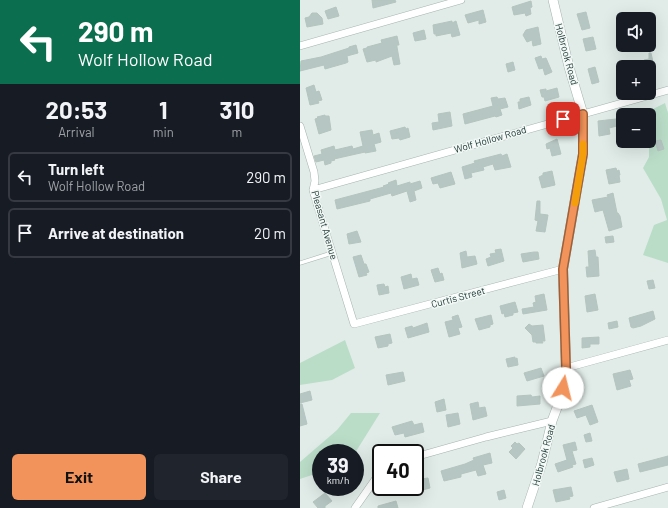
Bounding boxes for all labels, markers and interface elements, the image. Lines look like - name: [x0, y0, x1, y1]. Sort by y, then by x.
- map controls: [616, 12, 656, 148]
- button: sound: [616, 12, 656, 52]
- text: 290 m: [78, 14, 154, 48]
- icon: left: [12, 16, 64, 68]
- street label: Holbrook Road: [553, 22, 581, 86]
- text: Wolf Hollow Road: [78, 48, 213, 70]
- button: +: [616, 60, 656, 100]
- text: 20:53: [46, 95, 107, 124]
- text: 1: [159, 95, 168, 124]
- text: 310: [219, 95, 254, 124]
- pin: [546, 102, 580, 136]
- icon: arrive: [552, 108, 574, 130]
- button: −: [616, 108, 656, 148]
- street label: Wolf Hollow Road: [452, 123, 528, 155]
- text: Arrival: [58, 124, 95, 140]
- text: min: [153, 124, 174, 140]
- text: m: [232, 124, 242, 140]
- text: Turn left: [48, 160, 104, 178]
- icon: left: [14, 166, 36, 188]
- text: 290 m: [246, 168, 286, 186]
- text: Wolf Hollow Road: [48, 178, 145, 194]
- street label: Pleasant Avenue: [309, 189, 341, 261]
- icon: arrive: [14, 222, 36, 244]
- text: Arrive at destination: [48, 224, 184, 242]
- text: 20 m: [254, 224, 286, 242]
- street label: Curtis Street: [430, 284, 487, 310]
- position arrow: [542, 367, 584, 409]
- street label: Holbrook Road: [529, 423, 557, 487]
- speed limit sign: 40: [372, 444, 424, 496]
- text: 39: [327, 453, 349, 477]
- button: Exit: [12, 454, 146, 500]
- button: Share: [154, 454, 288, 500]
- text: km/h: [327, 474, 349, 486]

